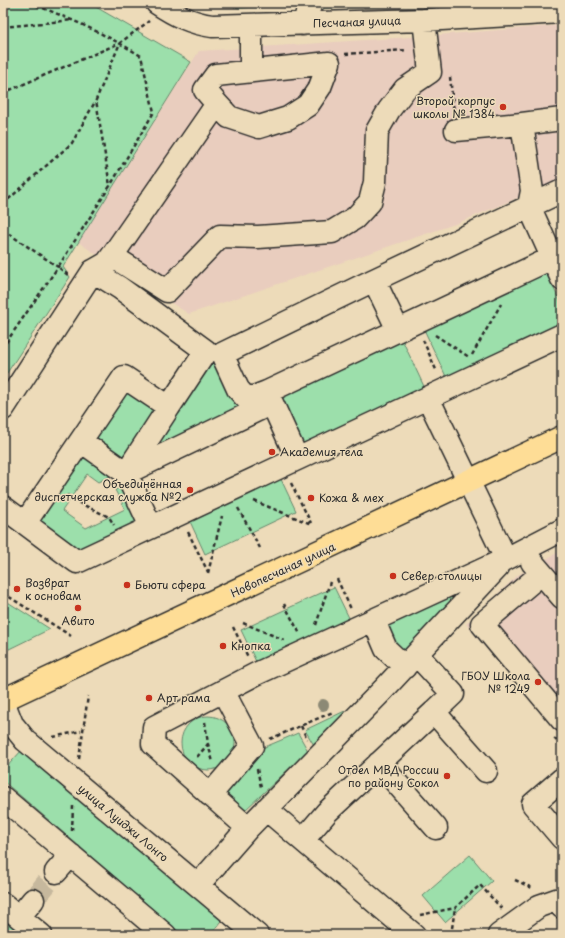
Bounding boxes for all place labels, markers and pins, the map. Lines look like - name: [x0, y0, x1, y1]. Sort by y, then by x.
- place label: Второй корпус школы № 1384: [413, 92, 495, 122]
- marker: Второй корпус школы № 1384: [498, 102, 508, 112]
- place label: Академия тела: [280, 443, 363, 460]
- marker: Академия тела: [267, 447, 277, 457]
- place label: Объединённая диспетчерская служба №2: [34, 475, 182, 505]
- marker: Объединённая диспетчерская служба №2: [185, 485, 195, 495]
- place label: Кожа & мех: [319, 489, 384, 506]
- marker: Кожа & мех: [306, 493, 316, 503]
- place label: Север столицы: [401, 567, 482, 584]
- marker: Север столицы: [388, 571, 398, 581]
- place label: Возврат к основам: [25, 574, 81, 604]
- place label: Бьюти сфера: [135, 576, 206, 593]
- marker: Бьюти сфера: [122, 580, 132, 590]
- marker: Возврат к основам: [12, 584, 22, 594]
- marker: Авито: [73, 603, 83, 613]
- place label: Авито: [61, 612, 95, 629]
- place label: Кнопка: [231, 637, 271, 654]
- marker: Кнопка: [218, 641, 228, 651]
- place label: ГБОУ Школа № 1249: [461, 667, 530, 697]
- marker: ГБОУ Школа № 1249: [533, 677, 543, 687]
- place label: Арт рама: [157, 689, 211, 706]
- marker: Арт рама: [144, 693, 154, 703]
- place label: Отдел МВД России по району Сокол: [338, 761, 439, 791]
- marker: Отдел МВД России по району Сокол: [442, 771, 452, 781]

